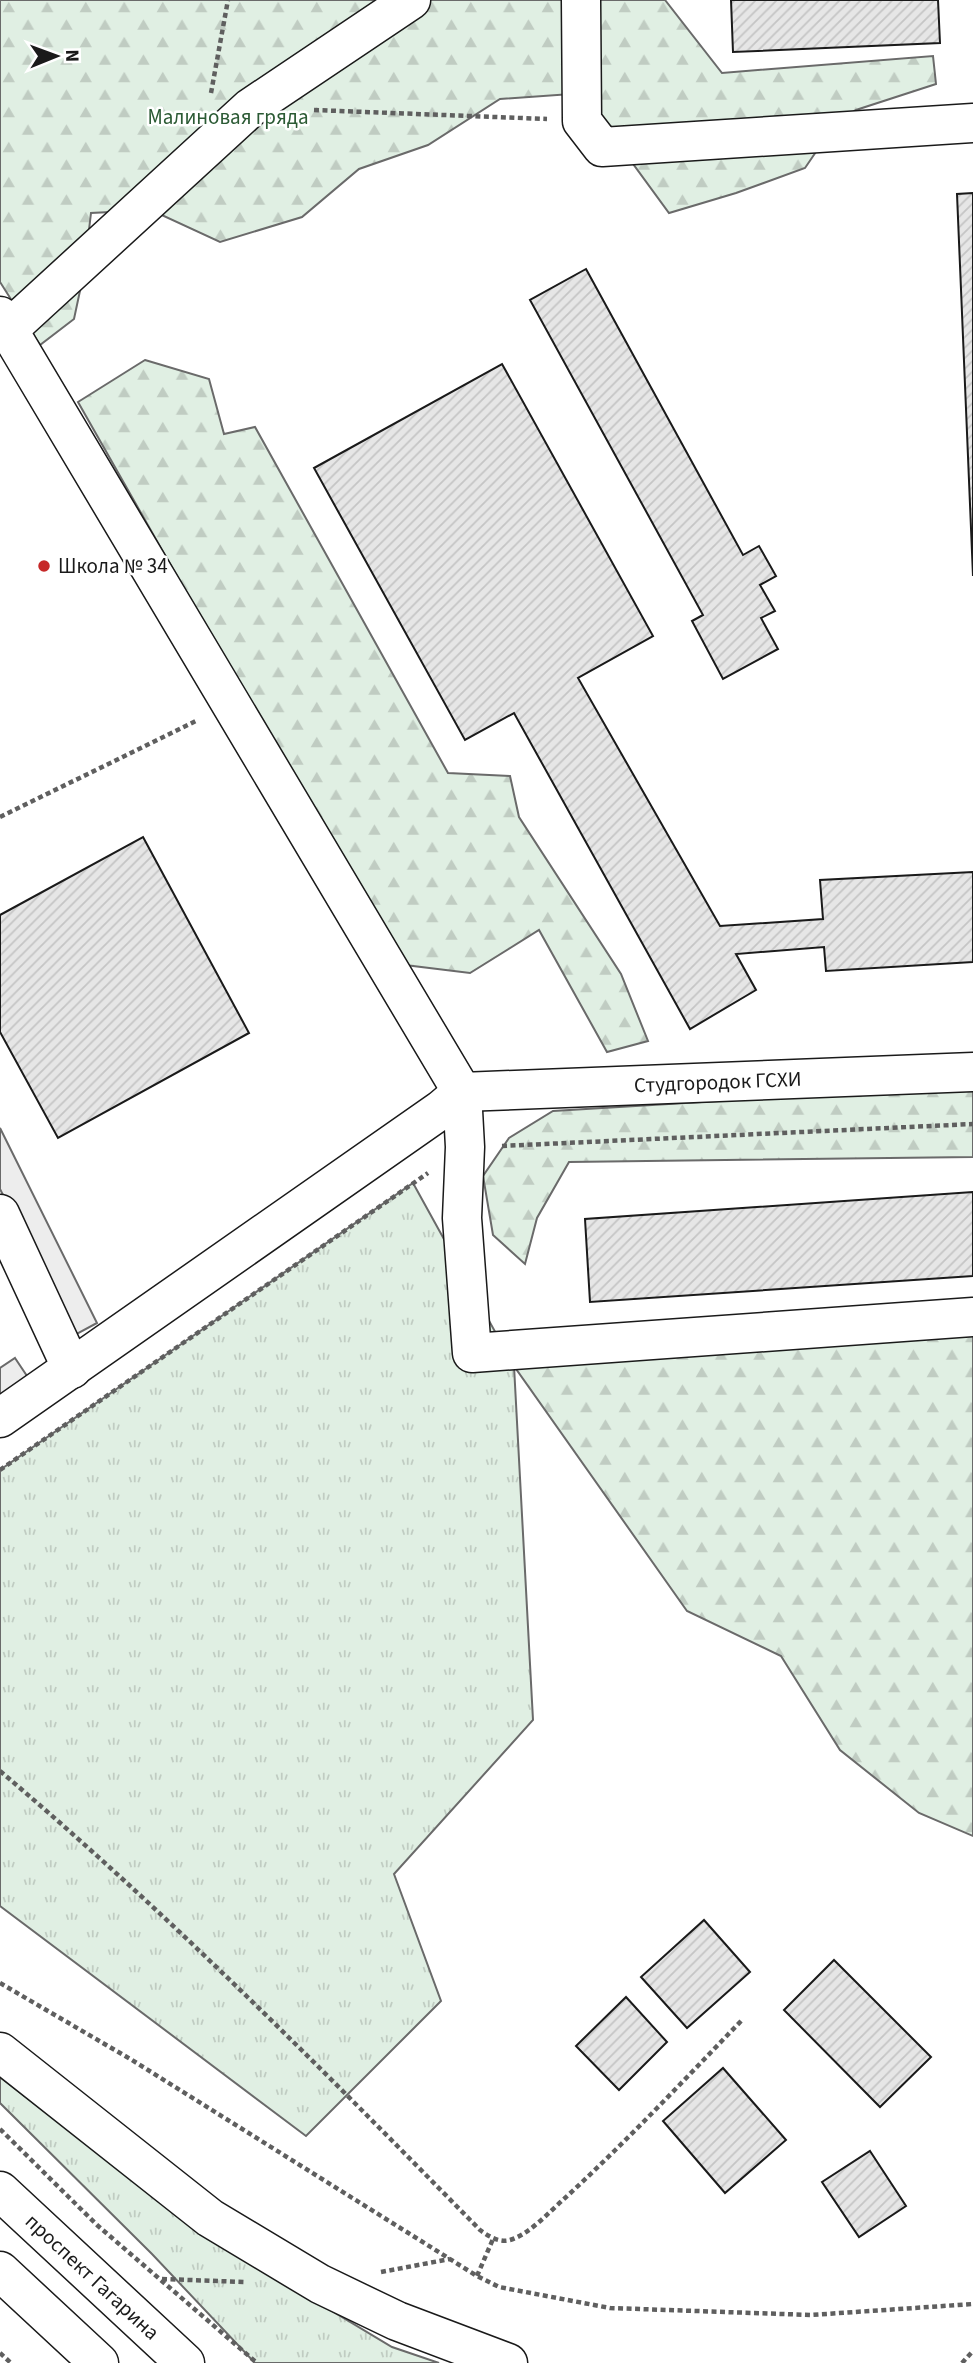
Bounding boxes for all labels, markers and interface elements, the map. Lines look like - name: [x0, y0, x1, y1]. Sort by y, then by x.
- north arrow: [21, 21, 91, 91]
- text: N: [58, 49, 85, 62]
- park label: Малиновая гряда: [147, 102, 309, 132]
- place label: Школа № 34: [58, 551, 168, 581]
- marker: Школа № 34: [36, 558, 52, 574]
- street label: Студгородок ГСХИ: [633, 1064, 802, 1100]
- street label: проспект Гагарина: [18, 2207, 166, 2347]

